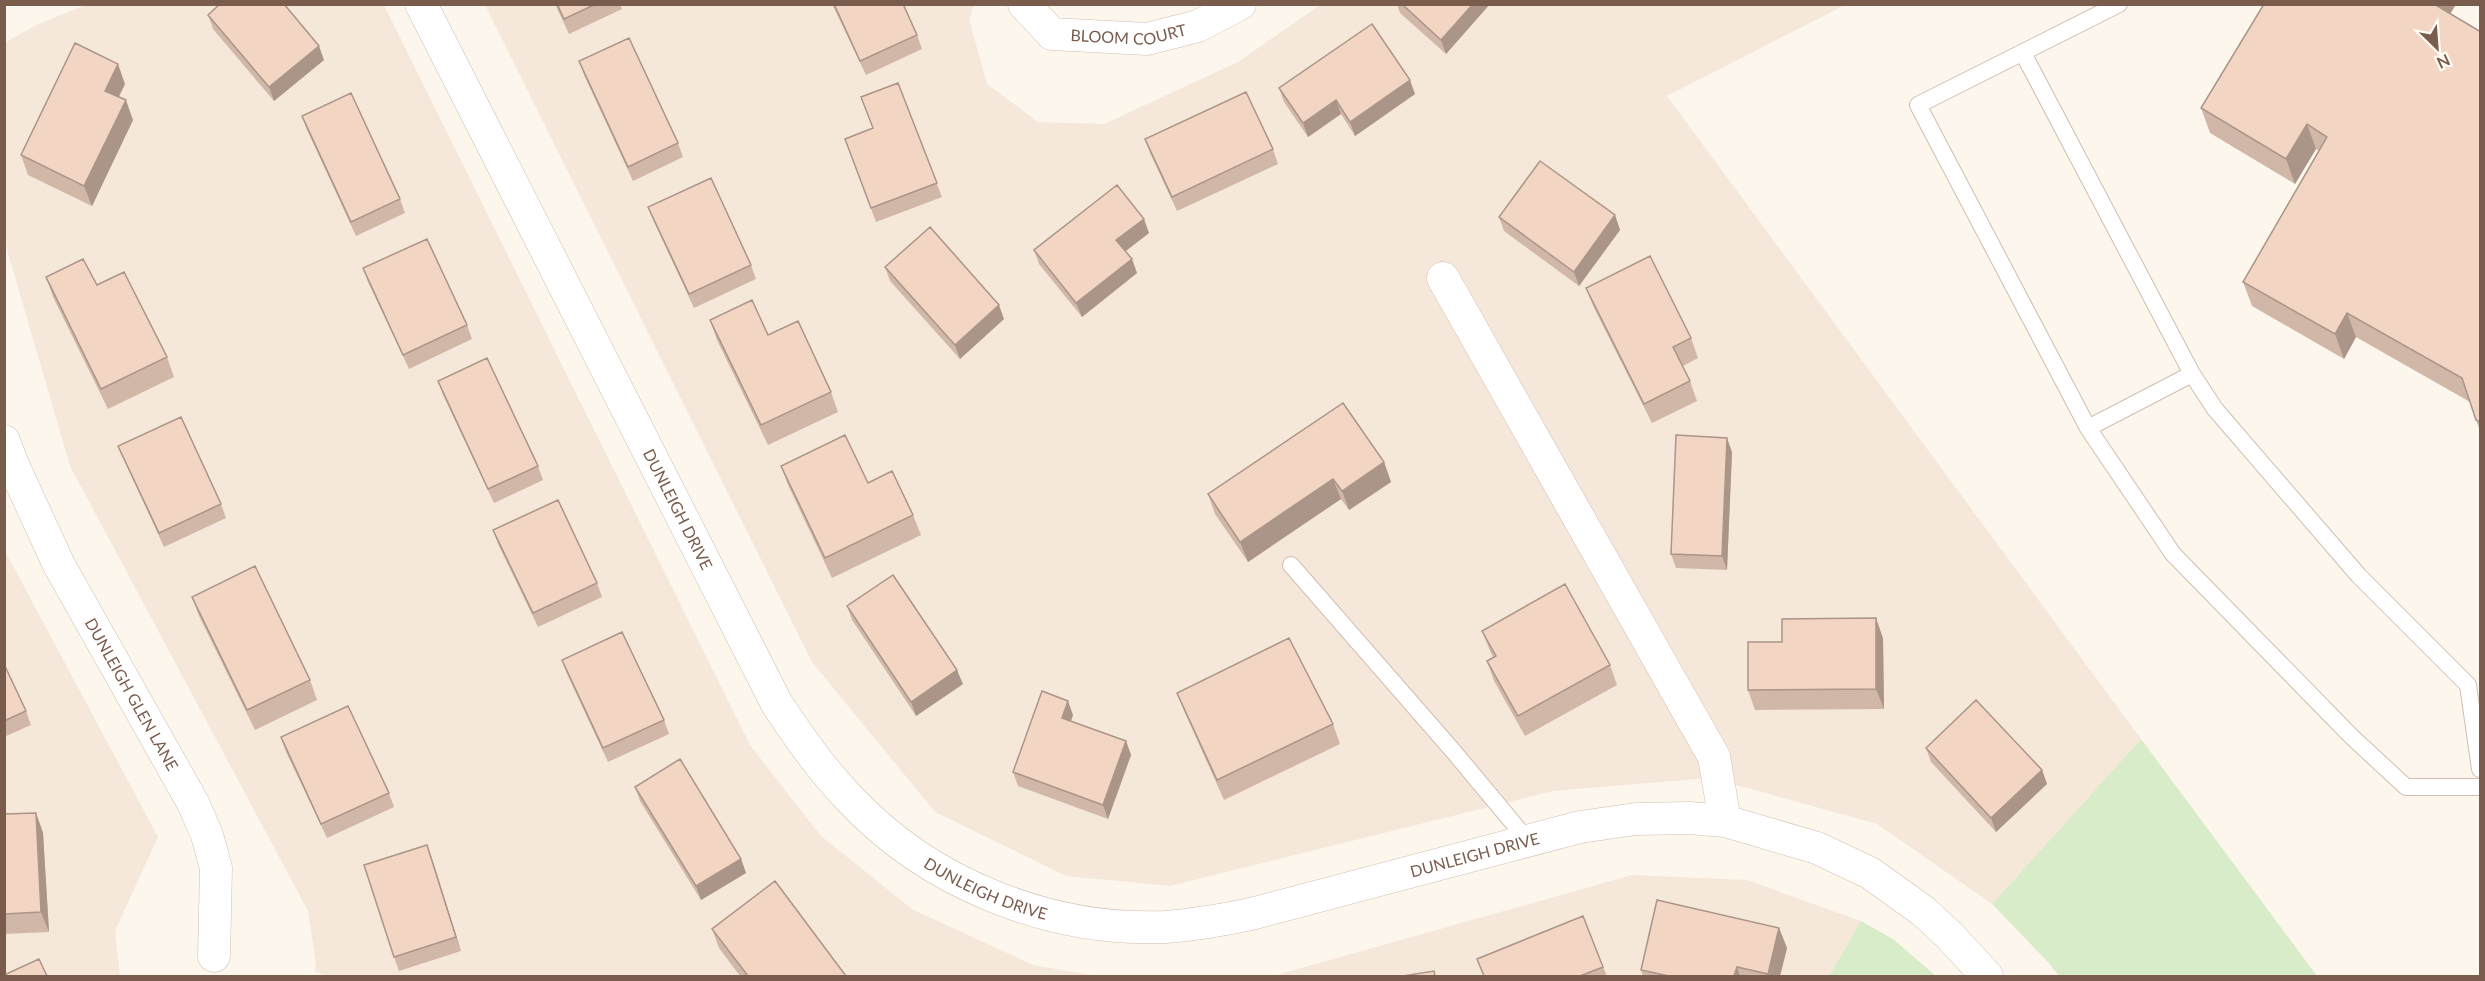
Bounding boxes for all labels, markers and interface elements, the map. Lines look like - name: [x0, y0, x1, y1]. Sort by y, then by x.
- north arrow: [2407, 18, 2467, 78]
- street label: BLOOM COURT: [1070, 19, 1189, 49]
- text: N: [2434, 51, 2453, 73]
- street label: DUNLEIGH DRIVE: [640, 446, 717, 573]
- street label: DUNLEIGH GLEN LANE: [82, 614, 183, 774]
- street label: DUNLEIGH DRIVE: [1408, 828, 1541, 881]
- street label: DUNLEIGH DRIVE: [921, 853, 1050, 923]

